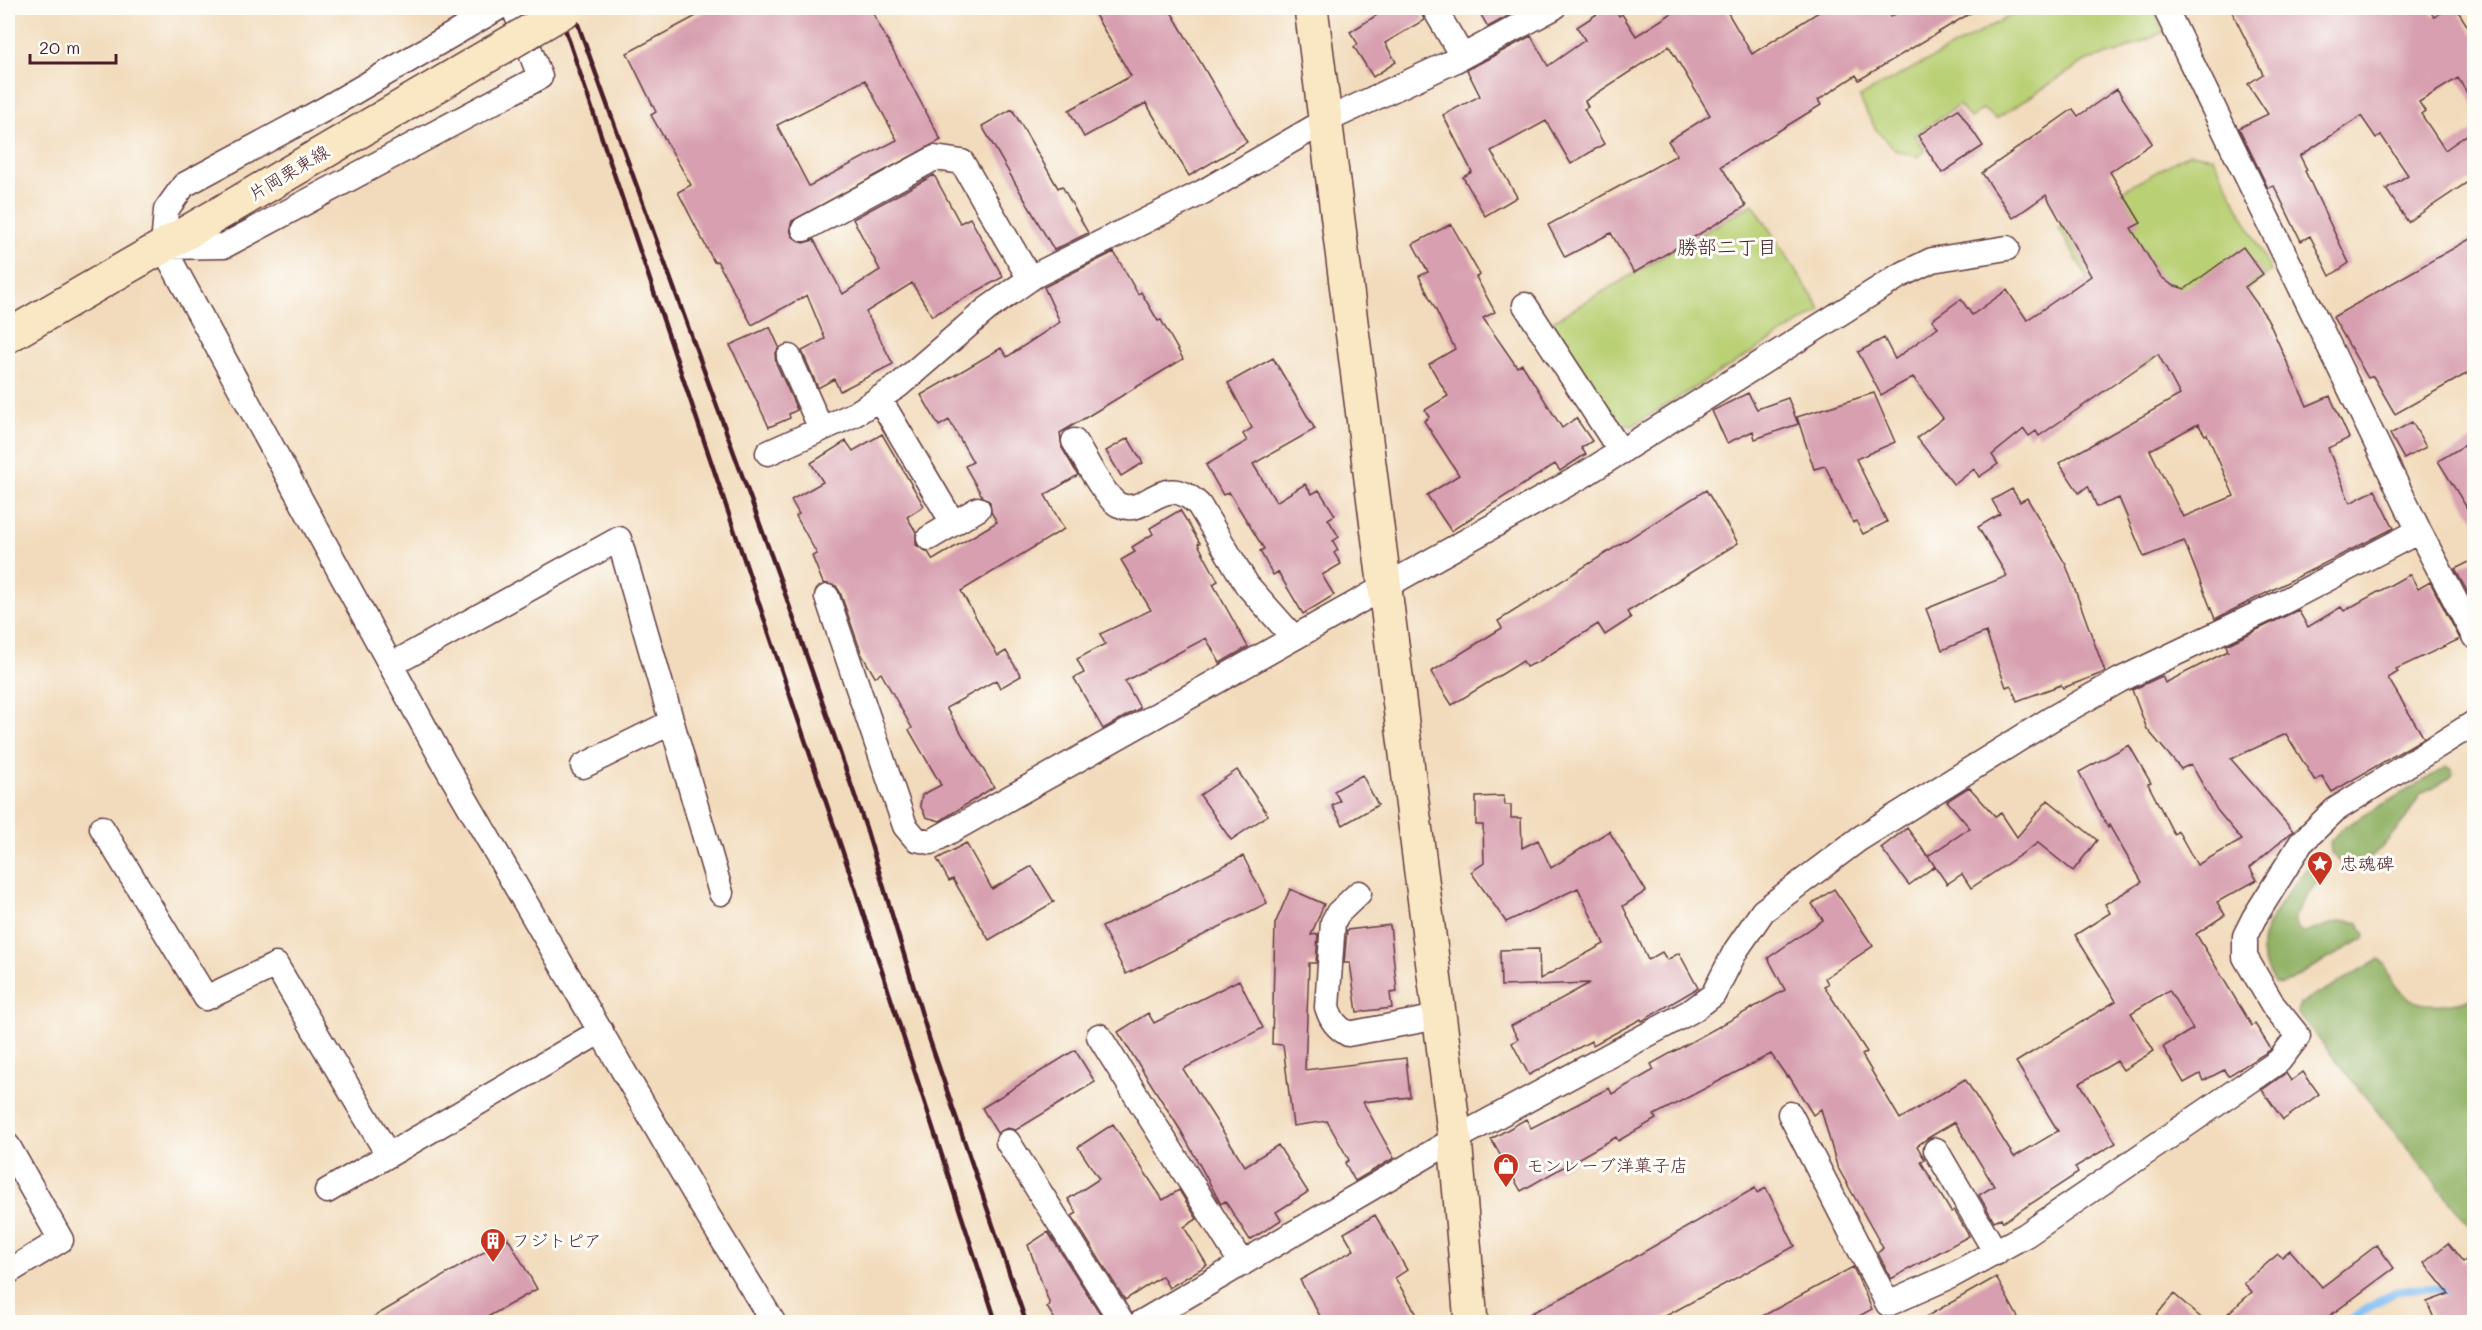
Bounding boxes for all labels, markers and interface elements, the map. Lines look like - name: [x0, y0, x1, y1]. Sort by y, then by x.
- scale bar: [30, 27, 116, 65]
- text: 20 m: [39, 35, 80, 59]
- street label: 片岡栗東線: [244, 139, 333, 206]
- district label: 勝部二丁目: [1677, 233, 1777, 259]
- place icon: 忠魂碑: [2305, 849, 2335, 887]
- place label: 忠魂碑: [2340, 851, 2394, 875]
- shop icon: モンレーブ洋菓子店: [1491, 1151, 1521, 1189]
- place label: モンレーブ洋菓子店: [1526, 1153, 1688, 1177]
- building icon: フジトピア: [478, 1226, 508, 1264]
- place label: フジトピア: [512, 1228, 602, 1252]

